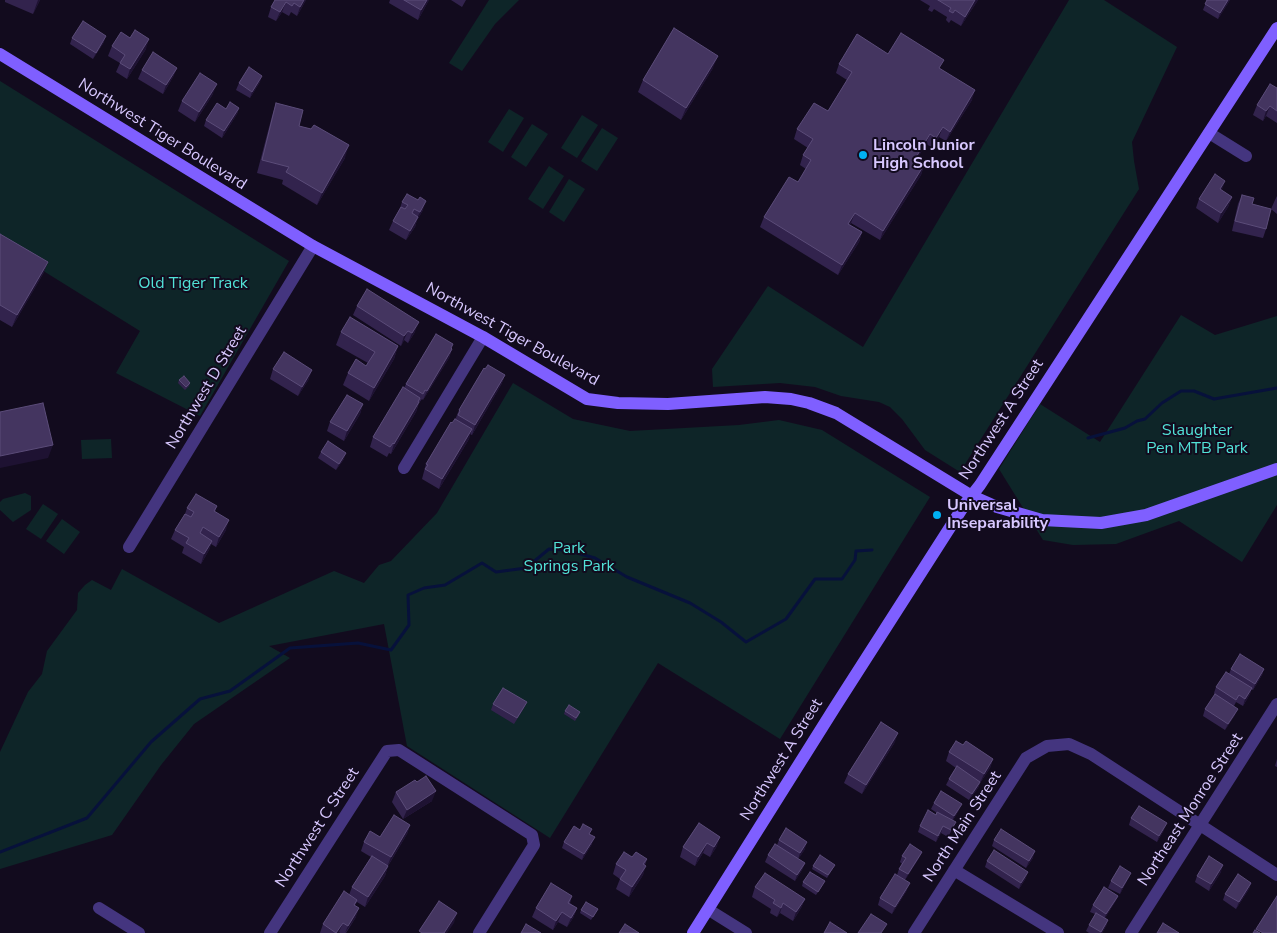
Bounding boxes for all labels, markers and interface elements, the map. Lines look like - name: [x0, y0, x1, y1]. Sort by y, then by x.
- street label: Northwest Tiger Boulevard: [74, 75, 250, 195]
- place label: Lincoln Junior High School: [873, 136, 975, 174]
- marker: Lincoln Junior High School: [857, 149, 869, 161]
- park label: Old Tiger Track: [138, 274, 248, 294]
- street label: Northwest Tiger Boulevard: [422, 279, 602, 391]
- street label: Northwest D Street: [163, 323, 251, 453]
- street label: Northwest A Street: [956, 356, 1048, 484]
- park label: Slaughter Pen MTB Park: [1146, 421, 1248, 459]
- place label: Universal Inseparability: [947, 496, 1048, 534]
- marker: Universal Inseparability: [931, 509, 943, 521]
- park label: Park Springs Park: [524, 539, 614, 577]
- street label: Northwest A Street: [737, 696, 827, 824]
- street label: Northeast Monroe Street: [1134, 730, 1248, 890]
- street label: Northwest C Street: [272, 764, 364, 892]
- street label: North Main Street: [920, 768, 1006, 886]

